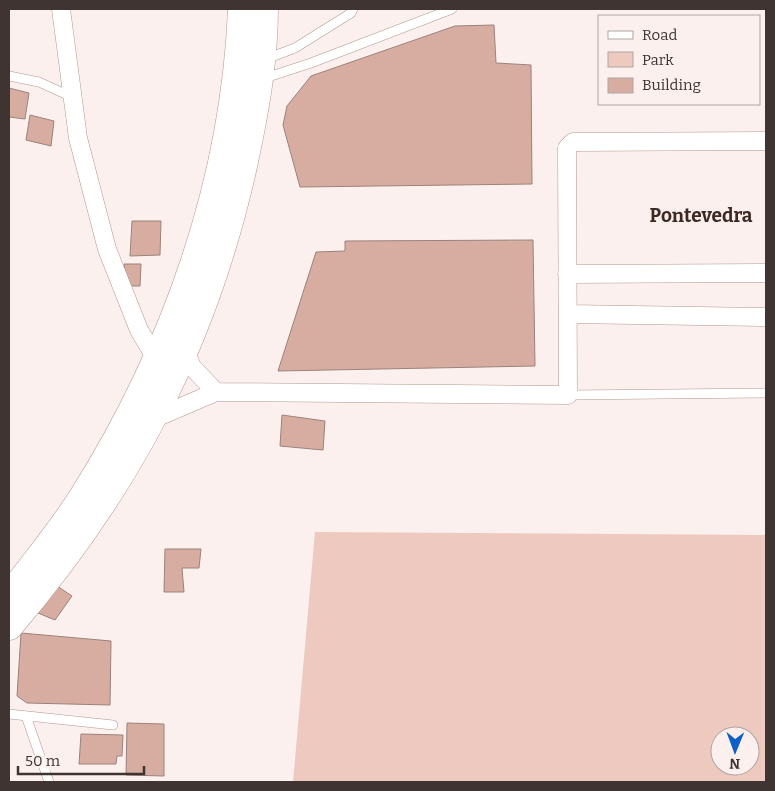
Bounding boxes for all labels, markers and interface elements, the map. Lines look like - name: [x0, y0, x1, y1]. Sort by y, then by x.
- legend: [598, 15, 760, 105]
- text: Road: [642, 26, 677, 44]
- text: Park: [642, 51, 674, 69]
- text: Building: [642, 76, 701, 94]
- district label: Pontevedra: [649, 204, 753, 227]
- north arrow: [710, 726, 760, 776]
- scale bar: [18, 744, 144, 776]
- text: 50 m: [25, 752, 61, 770]
- text: N: [729, 755, 740, 772]

